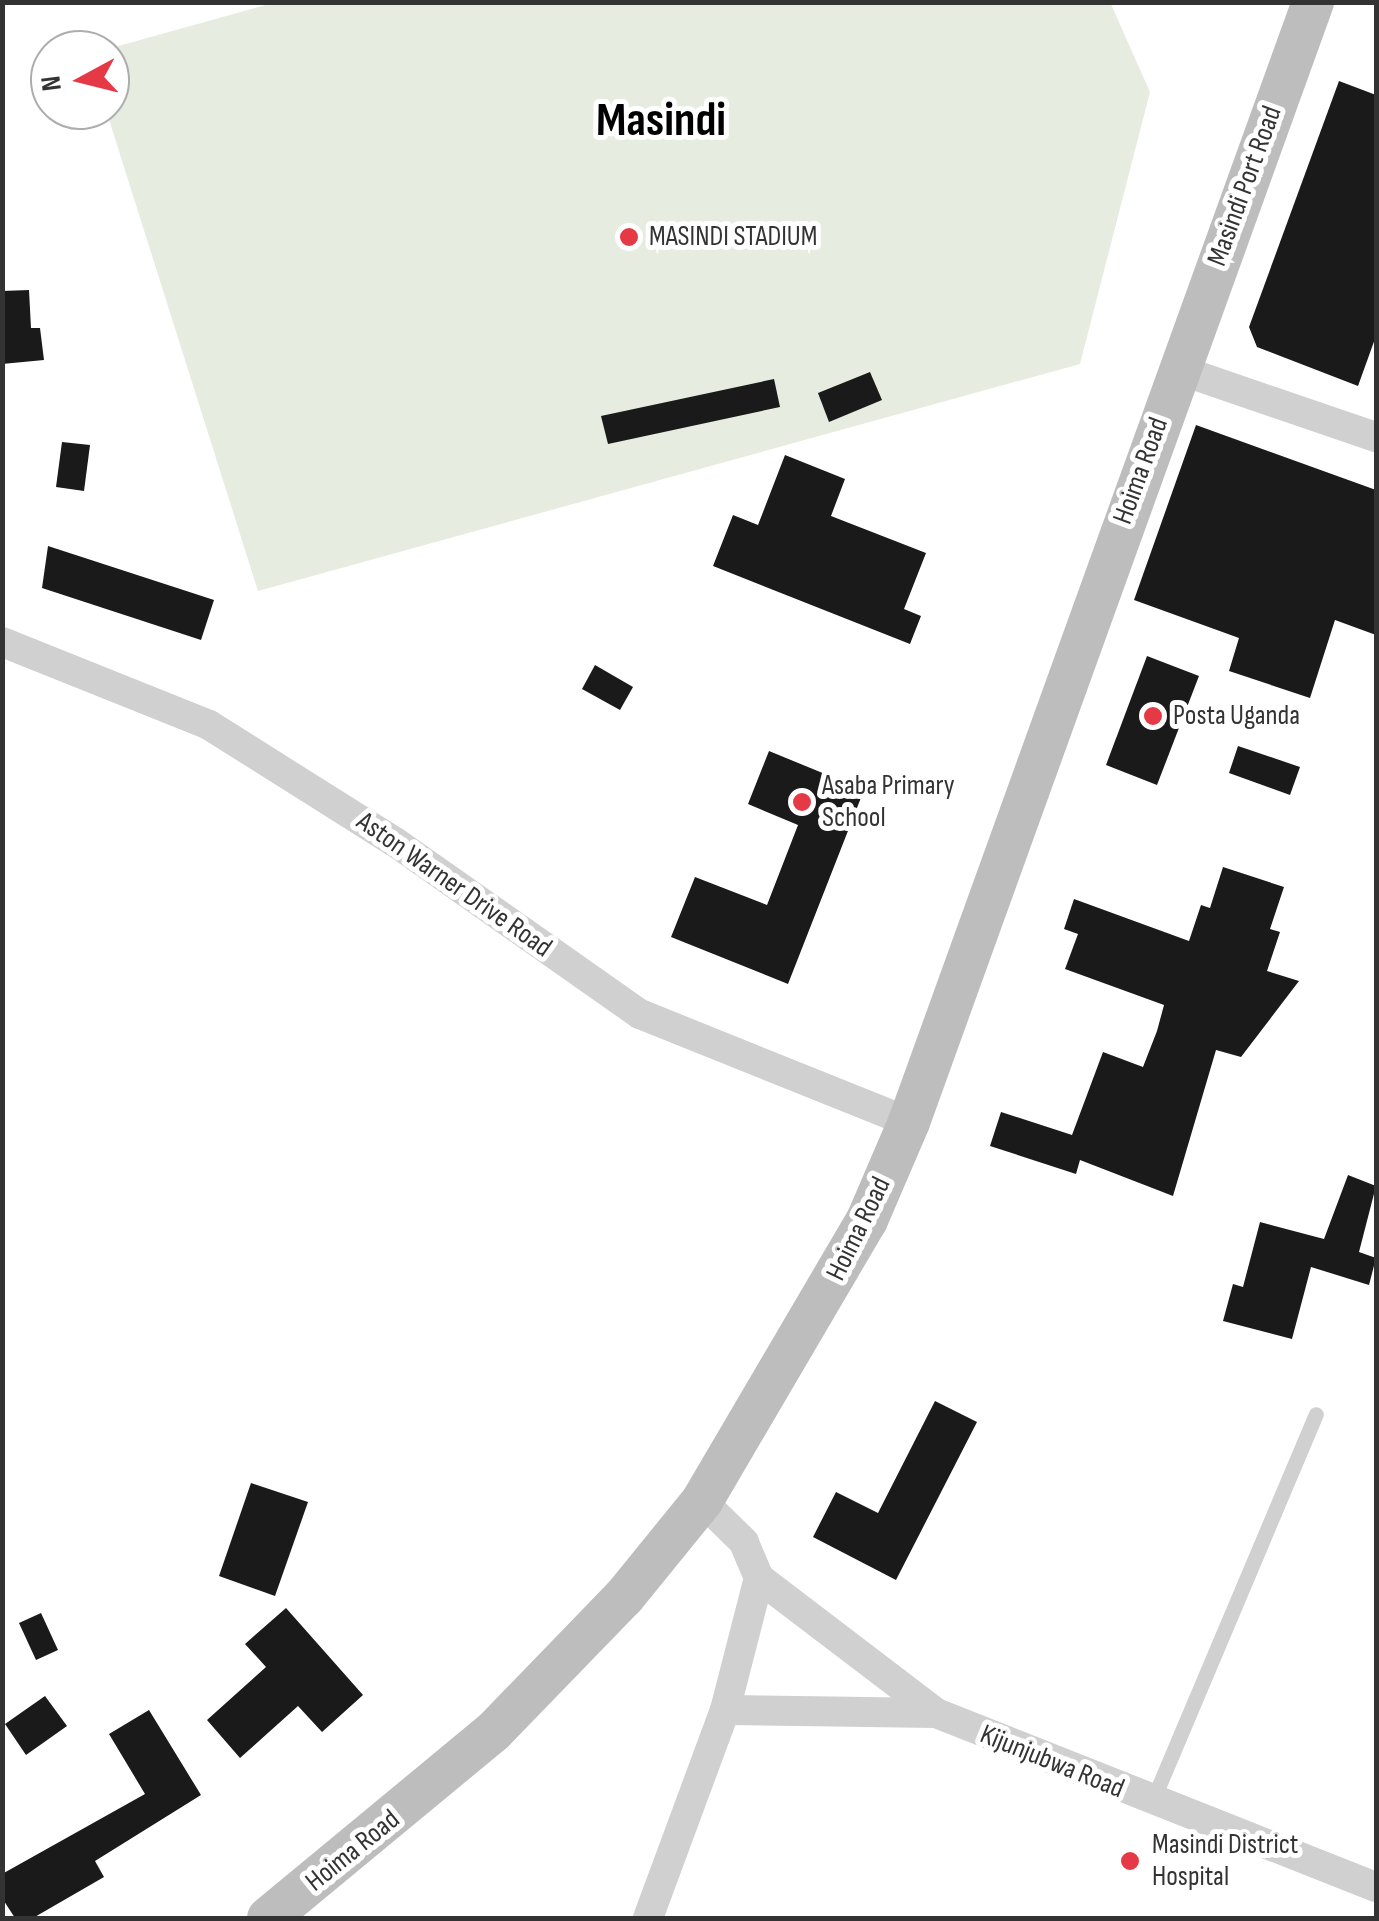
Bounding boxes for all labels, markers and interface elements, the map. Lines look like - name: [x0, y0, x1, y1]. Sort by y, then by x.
- north arrow: [30, 30, 130, 130]
- text: N: [34, 74, 69, 93]
- district label: Masindi: [596, 92, 726, 150]
- street label: Masindi Port Road: [1201, 102, 1289, 270]
- place label: MASINDI STADIUM: [649, 220, 817, 254]
- marker: MASINDI STADIUM: [618, 226, 640, 248]
- street label: Hoima Road: [1106, 413, 1176, 529]
- place label: Posta Uganda: [1173, 699, 1300, 733]
- marker: Posta Uganda: [1142, 705, 1164, 727]
- place label: Asaba Primary School: [822, 769, 954, 835]
- marker: Asaba Primary School: [791, 791, 813, 813]
- street label: Aston Warner Drive Road: [350, 805, 558, 965]
- street label: Hoima Road: [820, 1172, 898, 1286]
- street label: Kijunjubwa Road: [975, 1718, 1129, 1806]
- street label: Hoima Road: [299, 1803, 407, 1899]
- place label: Masindi District Hospital: [1152, 1828, 1298, 1894]
- marker: Masindi District Hospital: [1117, 1848, 1143, 1874]

